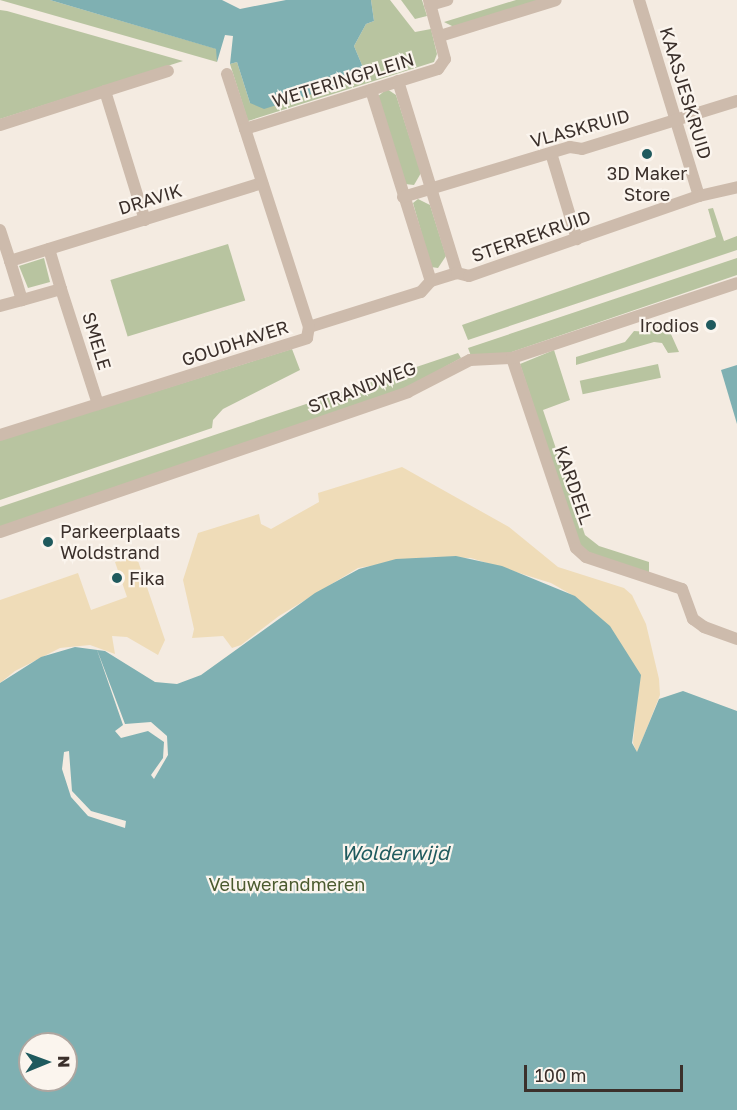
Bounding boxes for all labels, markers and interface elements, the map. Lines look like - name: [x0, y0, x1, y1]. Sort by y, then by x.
- street label: KAASJESKRUID: [656, 24, 716, 162]
- street label: WETERINGPLEIN: [269, 48, 417, 112]
- street label: VLASKRUID: [528, 104, 632, 152]
- marker: 3D Maker Store: [640, 147, 654, 161]
- place label: 3D Maker Store: [607, 163, 687, 206]
- street label: DRAVIK: [116, 179, 184, 219]
- street label: STERREKRUID: [468, 205, 594, 267]
- street label: SMELE: [78, 310, 116, 372]
- place label: Irodios: [639, 314, 699, 336]
- street label: GOUDHAVER: [179, 316, 291, 370]
- marker: Irodios: [704, 318, 718, 332]
- street label: STRANDWEG: [305, 357, 419, 417]
- street label: KARDEEL: [550, 443, 598, 527]
- place label: Parkeerplaats Woldstrand: [60, 521, 180, 564]
- marker: Parkeerplaats Woldstrand: [41, 535, 55, 549]
- place label: Fika: [129, 567, 165, 589]
- marker: Fika: [110, 571, 124, 585]
- water label: Wolderwijd: [341, 840, 449, 864]
- park label: Veluwerandmeren: [209, 873, 365, 895]
- north arrow: [18, 1032, 78, 1092]
- scale bar: [527, 1053, 686, 1091]
- text: N: [54, 1055, 74, 1068]
- text: 100 m: [535, 1064, 586, 1086]

